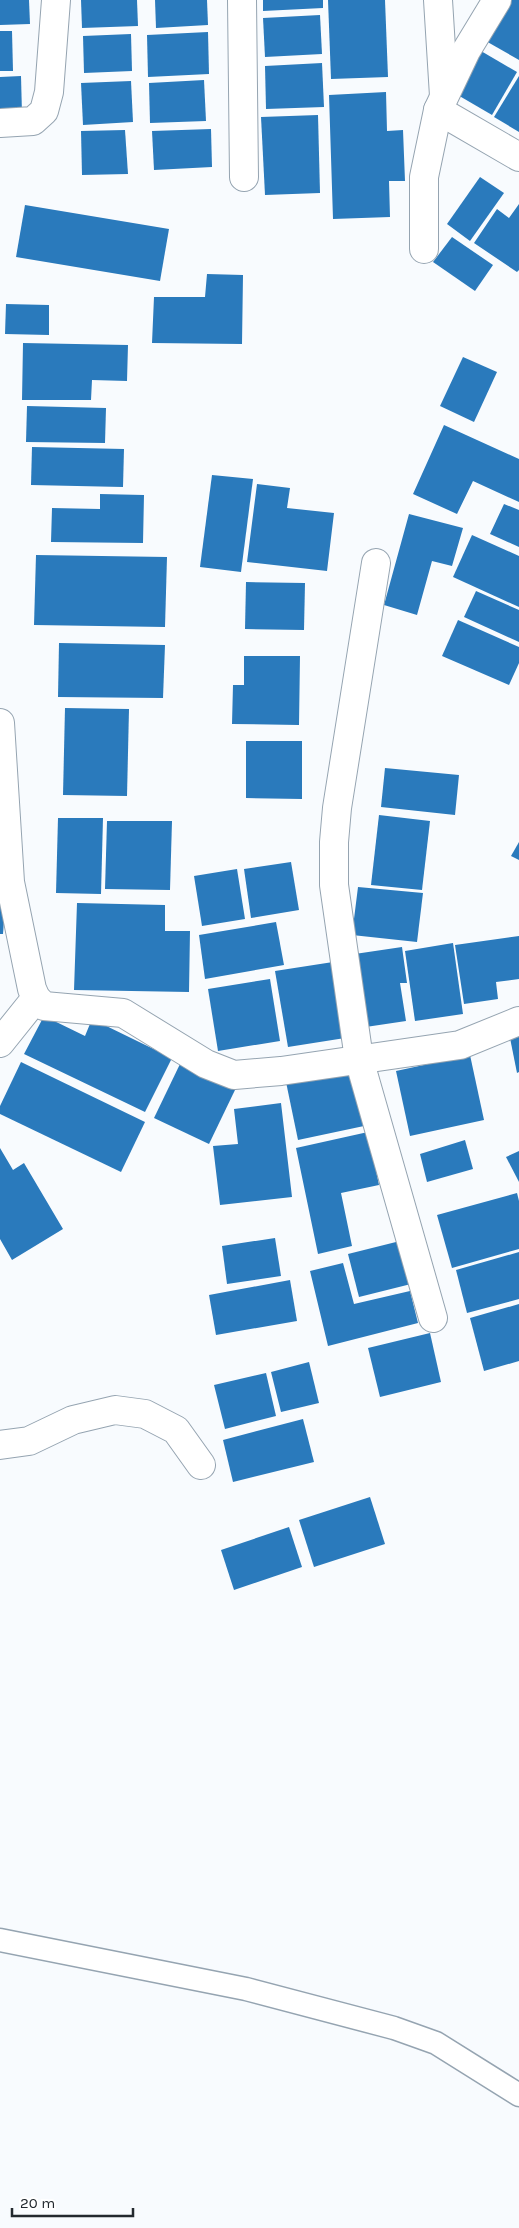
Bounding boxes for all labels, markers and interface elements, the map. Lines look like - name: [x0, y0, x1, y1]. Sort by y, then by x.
- scale bar: [12, 2186, 134, 2218]
- text: 20 m: [20, 2194, 55, 2212]

